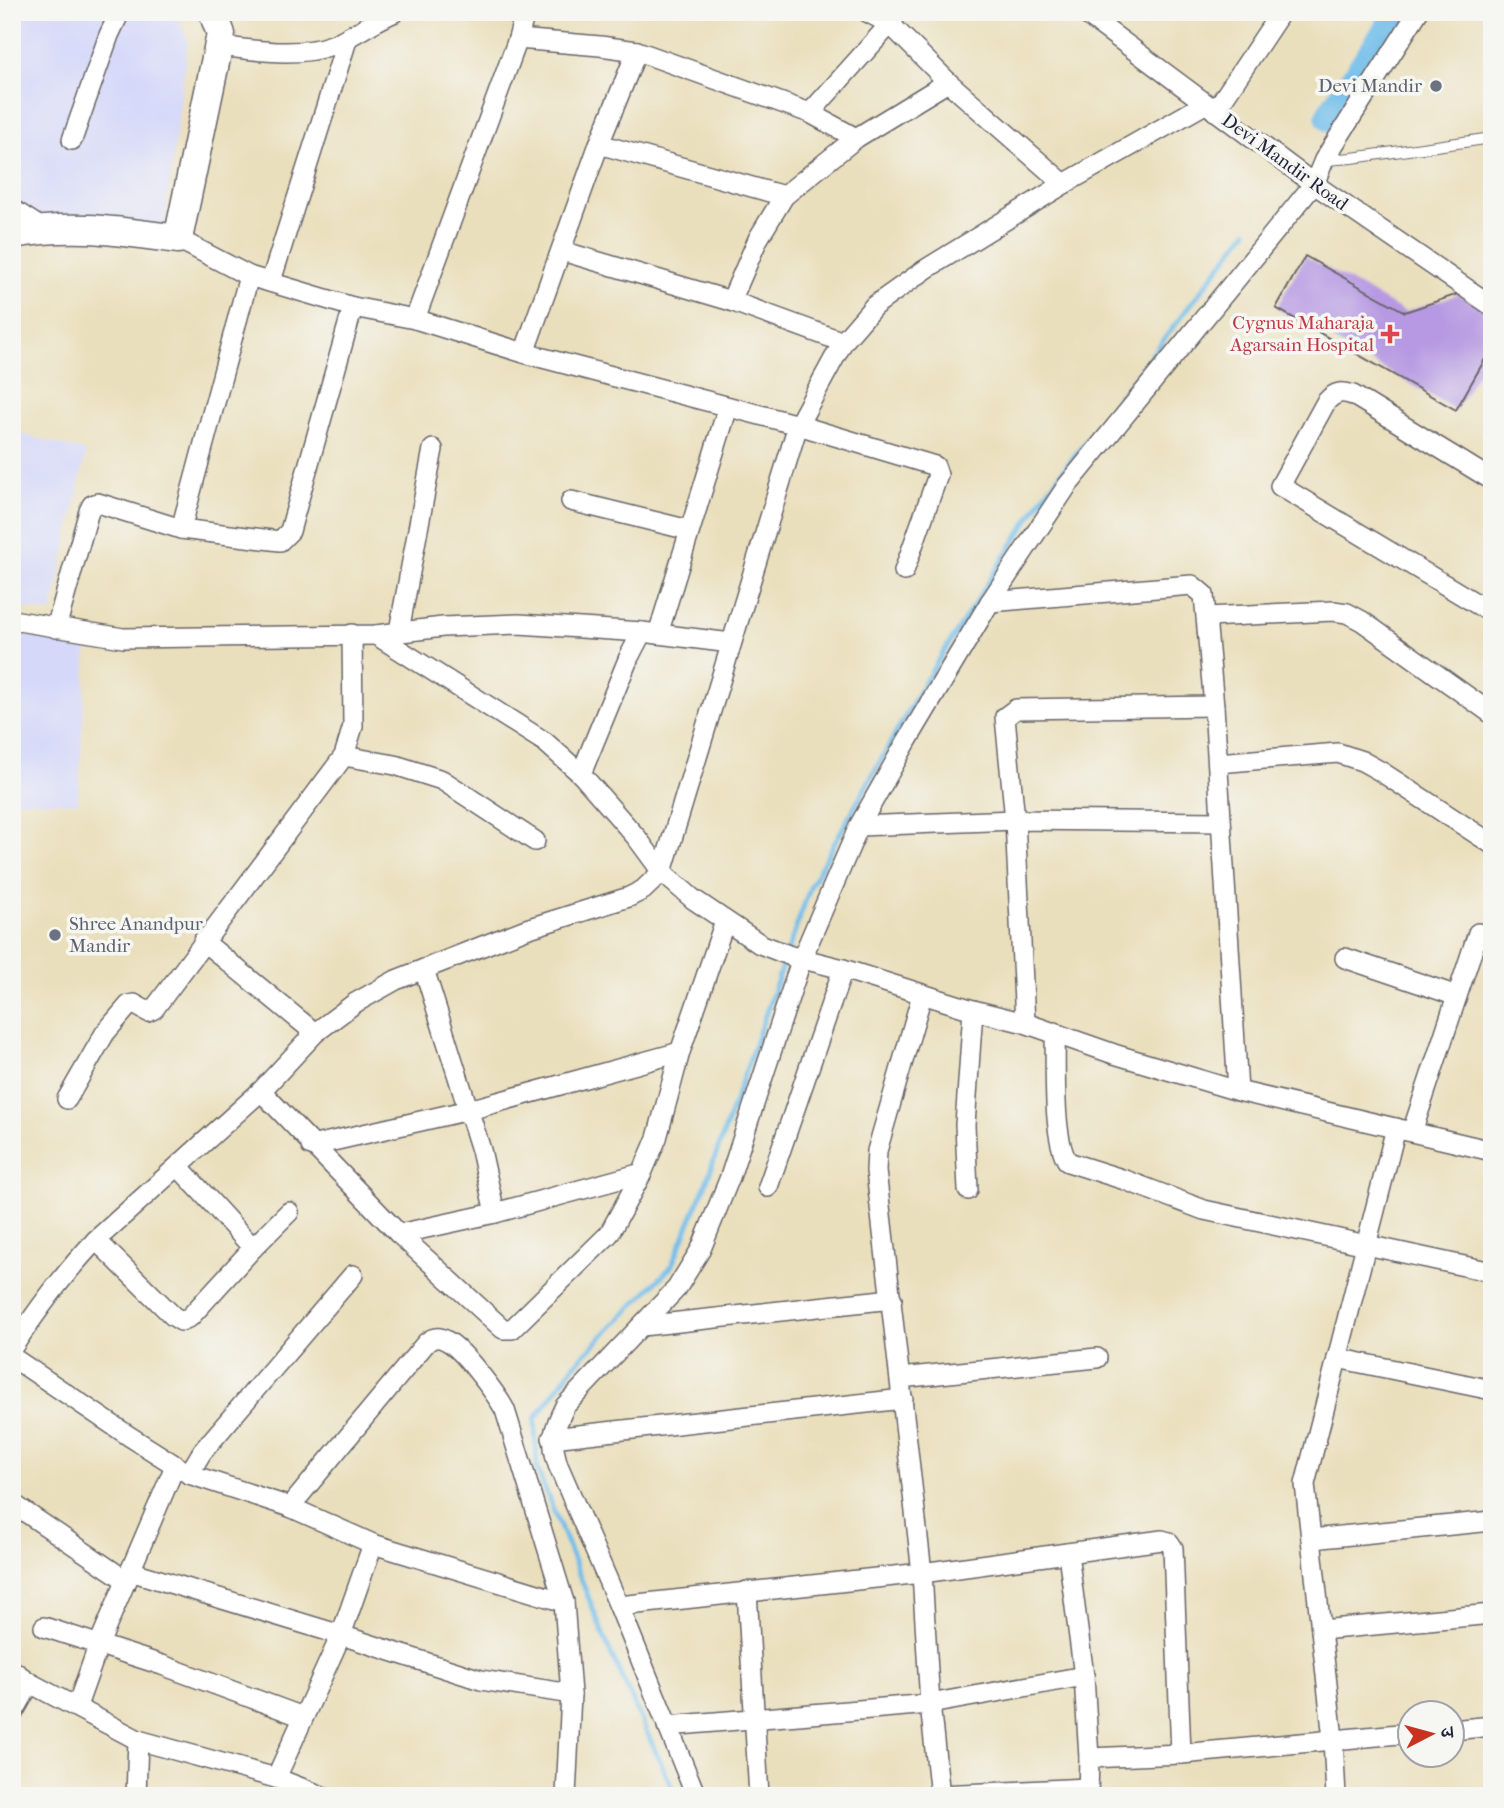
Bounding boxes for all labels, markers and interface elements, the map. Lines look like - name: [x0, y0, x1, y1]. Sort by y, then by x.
- place label: Devi Mandir: [1318, 75, 1423, 97]
- marker: Devi Mandir: [1428, 78, 1444, 94]
- street label: Devi Mandir Road: [1218, 109, 1353, 216]
- place label: Cygnus Maharaja Agarsain Hospital: [1229, 312, 1374, 356]
- marker: Cygnus Maharaja Agarsain Hospital: [1380, 324, 1400, 344]
- place label: Shree Anandpur Mandir: [69, 913, 204, 957]
- marker: Shree Anandpur Mandir: [47, 927, 63, 943]
- north arrow: [1396, 1700, 1466, 1770]
- text: उ: [1435, 1724, 1458, 1740]

